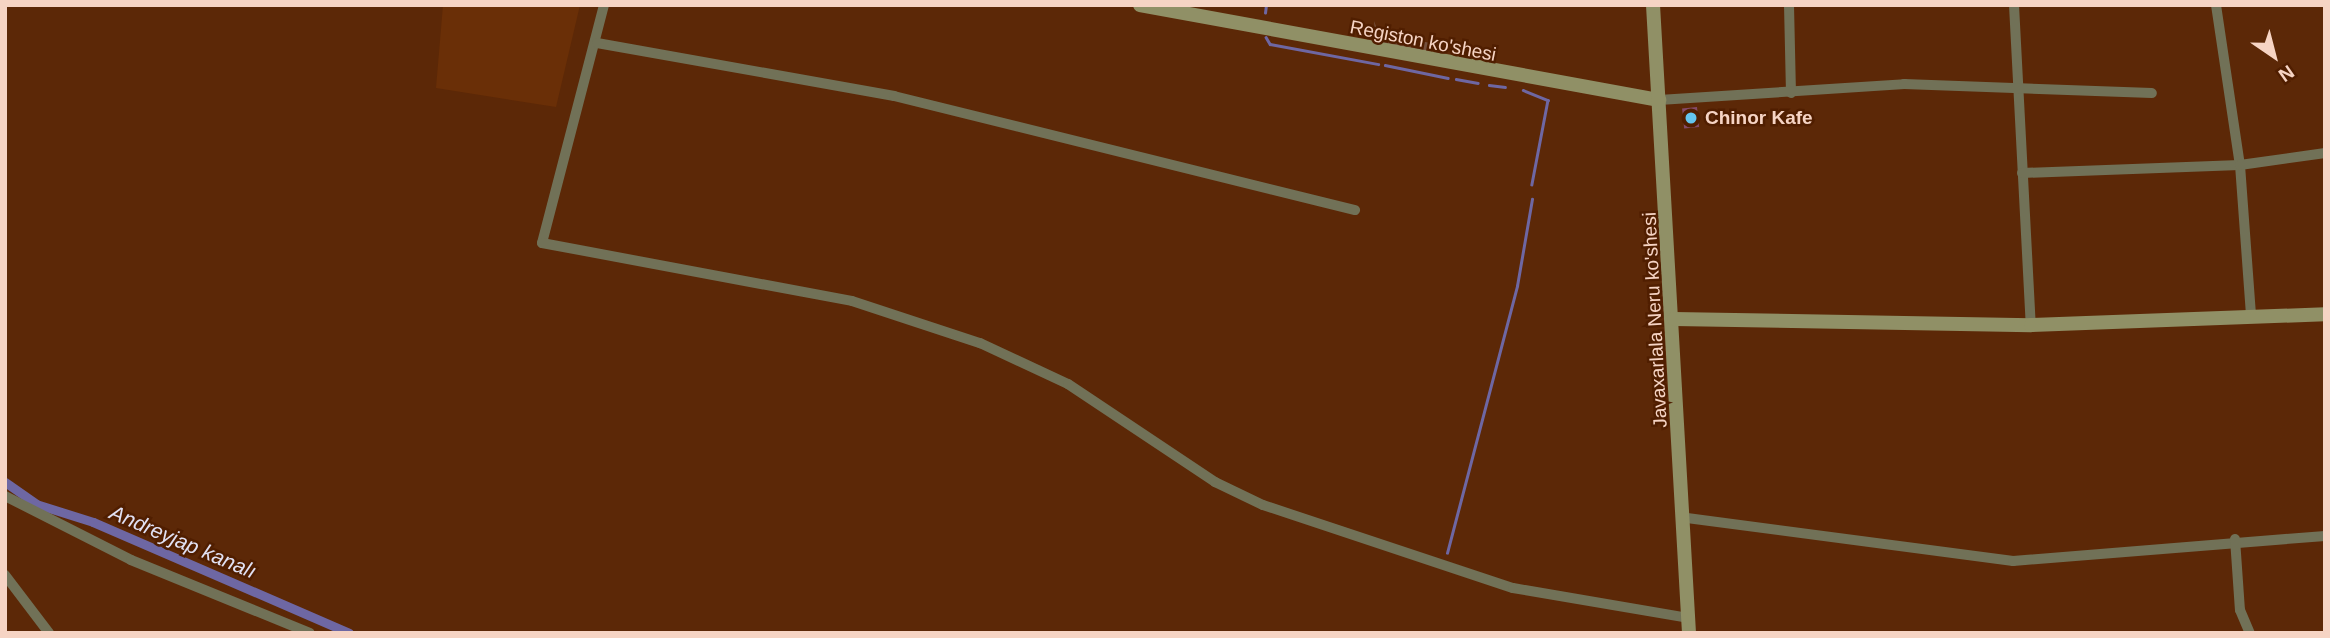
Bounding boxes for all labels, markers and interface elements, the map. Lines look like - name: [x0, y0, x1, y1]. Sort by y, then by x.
- street label: Registon ko'shesi: [1348, 16, 1498, 66]
- north arrow: [2239, 21, 2309, 91]
- text: N: [2275, 61, 2298, 86]
- place label: Chinor Kafe: [1705, 107, 1813, 129]
- marker: Chinor Kafe: [1683, 110, 1699, 126]
- street label: Javaxarlala Neru ko'shesi: [1638, 212, 1672, 428]
- water label: Andreyjap kanalı: [106, 500, 260, 584]

